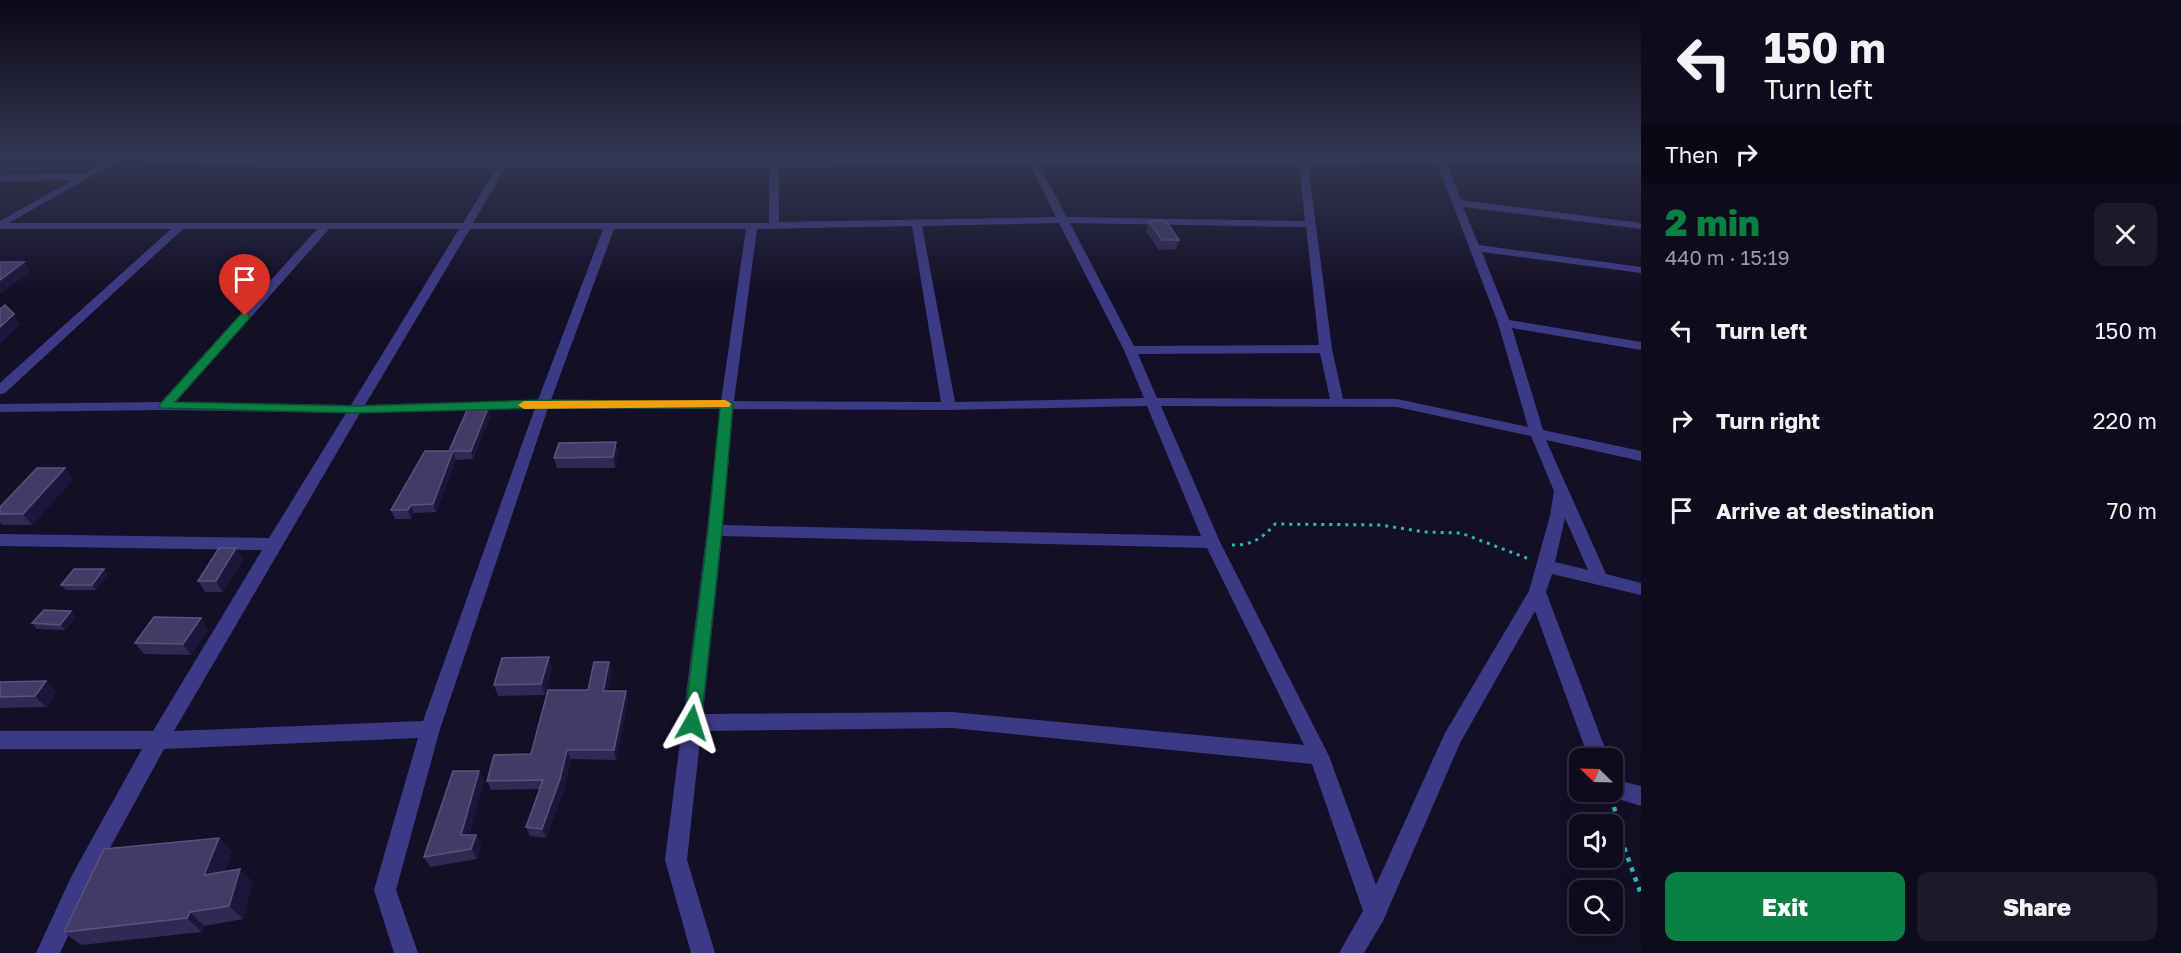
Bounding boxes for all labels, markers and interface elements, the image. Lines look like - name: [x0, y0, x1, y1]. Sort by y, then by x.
- text: 150 m: [1764, 22, 1886, 72]
- icon: left: [1665, 24, 1743, 102]
- text: Turn left: [1764, 73, 1873, 105]
- icon: right: [1730, 138, 1763, 171]
- text: Then: [1665, 141, 1718, 168]
- text: 2 min: [1665, 201, 1760, 244]
- button: close: [2094, 203, 2157, 266]
- text: 440 m · 15:19: [1665, 245, 1790, 269]
- pin: [219, 254, 270, 316]
- icon: arrive: [228, 263, 261, 296]
- icon: left: [1665, 314, 1698, 347]
- text: Turn left: [1716, 317, 1807, 344]
- text: 150 m: [2095, 317, 2157, 344]
- icon: right: [1665, 404, 1698, 437]
- text: Turn right: [1716, 407, 1820, 434]
- text: 220 m: [2093, 407, 2157, 434]
- icon: arrive: [1665, 494, 1698, 527]
- text: Arrive at destination: [1716, 497, 1934, 524]
- text: 70 m: [2107, 497, 2157, 524]
- position arrow: [660, 691, 724, 755]
- north arrow: [1569, 748, 1623, 802]
- map controls: [1569, 748, 1623, 934]
- button: sound: [1569, 814, 1623, 868]
- button: Exit: [1665, 872, 1905, 941]
- button: Share: [1917, 872, 2157, 941]
- button: search: [1569, 880, 1623, 934]

